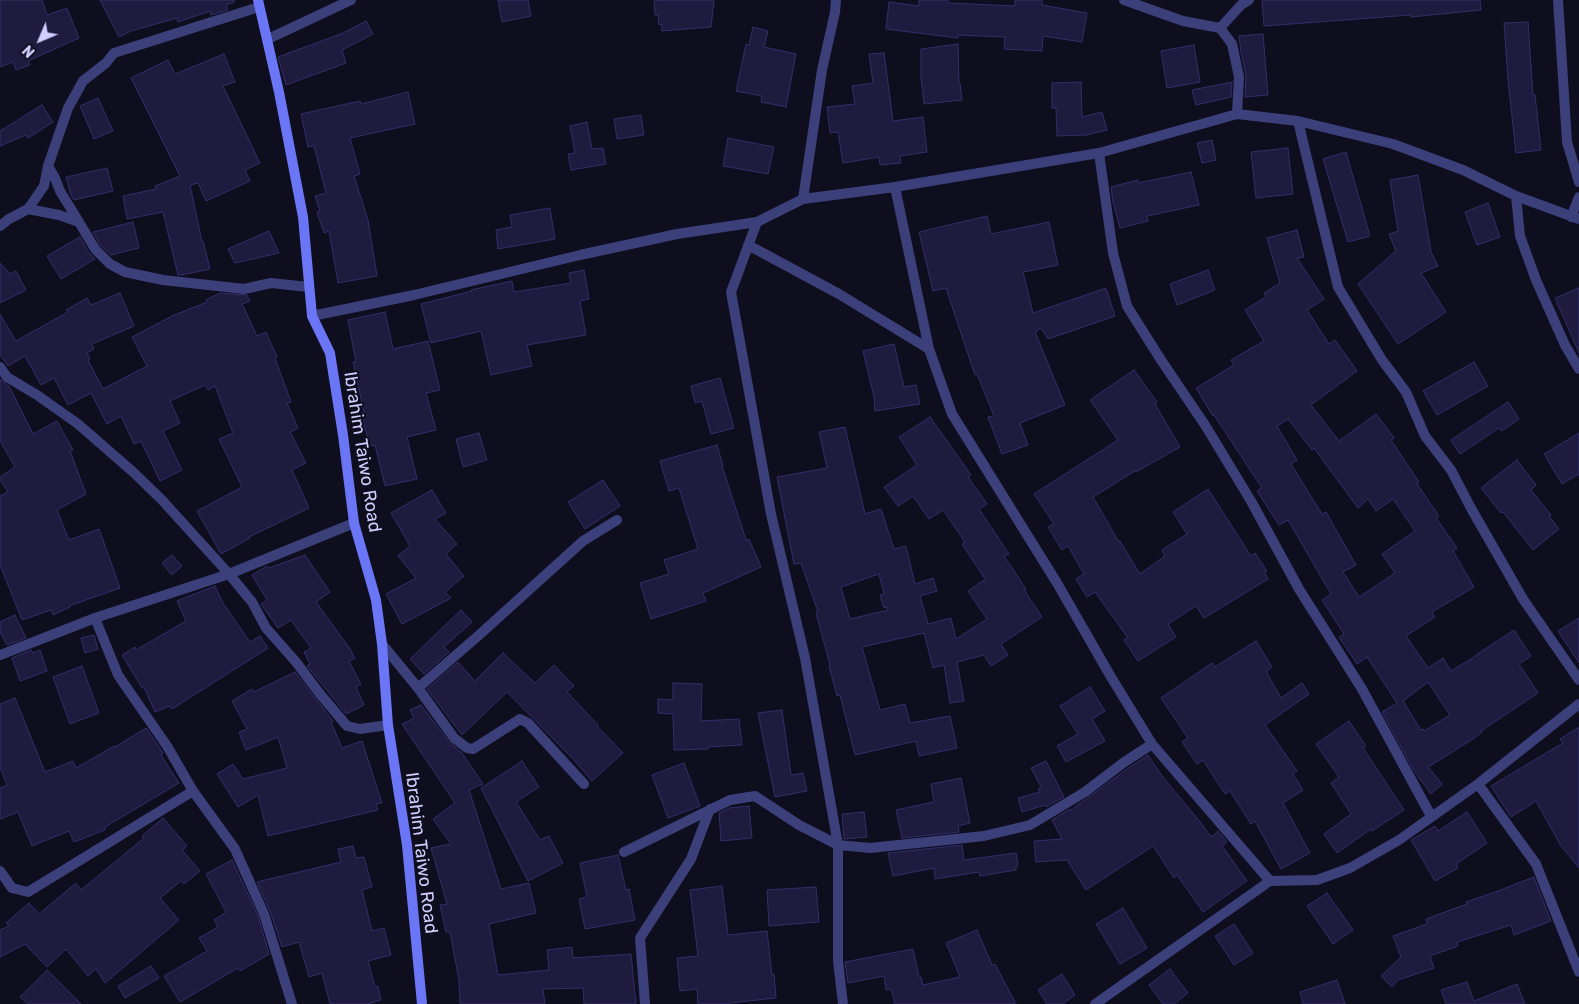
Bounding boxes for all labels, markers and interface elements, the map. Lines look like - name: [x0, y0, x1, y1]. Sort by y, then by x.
- north arrow: [15, 15, 65, 65]
- text: N: [19, 41, 39, 61]
- street label: Ibrahim Taiwo Road: [339, 370, 385, 534]
- street label: Ibrahim Taiwo Road: [400, 771, 442, 935]

